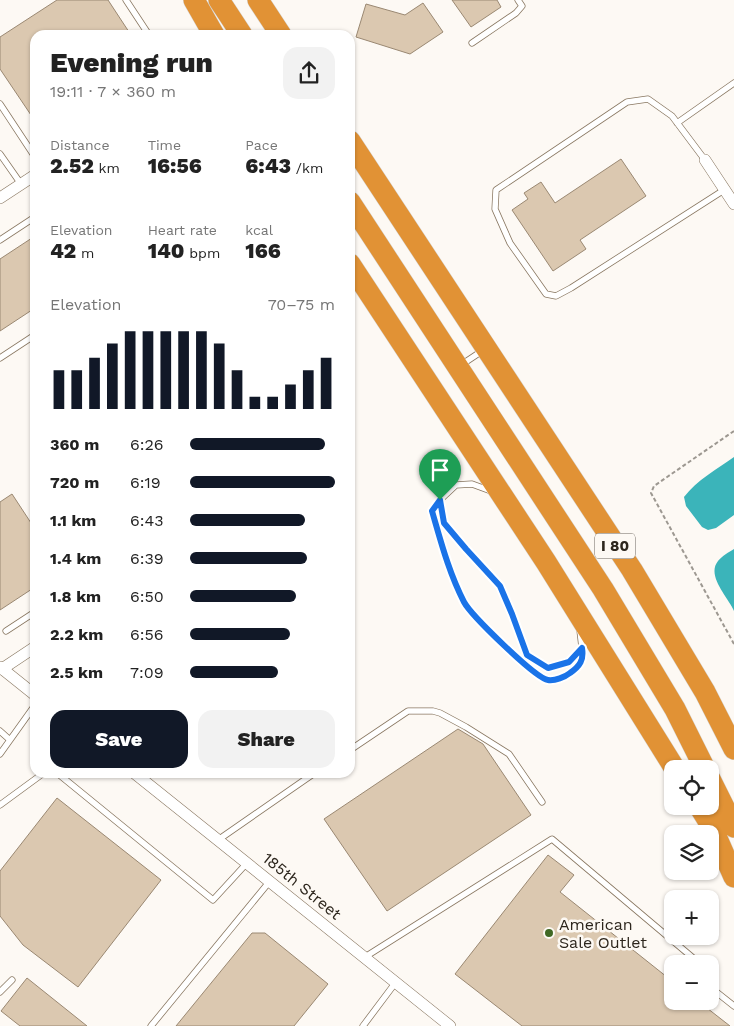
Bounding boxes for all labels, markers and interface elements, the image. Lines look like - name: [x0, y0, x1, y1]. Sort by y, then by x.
- text: Evening run: [50, 46, 213, 79]
- button: share: [283, 47, 335, 99]
- text: 19:11 · 7 × 360 m: [50, 82, 176, 101]
- text: Distance: [50, 137, 110, 153]
- text: Time: [148, 137, 181, 153]
- text: Pace: [245, 137, 278, 153]
- text: 2.52: [50, 153, 94, 178]
- text: 16:56: [148, 153, 202, 178]
- text: 6:43: [245, 153, 291, 178]
- text: km: [94, 160, 120, 176]
- text: /km: [291, 160, 323, 176]
- text: Elevation: [50, 222, 113, 238]
- text: Heart rate: [148, 222, 217, 238]
- text: kcal: [245, 222, 273, 238]
- text: 42: [50, 238, 76, 263]
- text: 140: [148, 238, 185, 263]
- text: 166: [245, 238, 281, 263]
- text: m: [76, 245, 94, 261]
- text: bpm: [185, 245, 220, 261]
- text: Elevation: [50, 295, 121, 314]
- text: 70–75 m: [268, 295, 335, 314]
- text: 360 m: [50, 435, 99, 454]
- text: 6:26: [130, 435, 164, 454]
- pin: [419, 449, 461, 500]
- icon: arrive: [426, 456, 454, 484]
- text: 720 m: [50, 473, 99, 492]
- text: 6:19: [130, 473, 161, 492]
- text: 1.1 km: [50, 511, 96, 530]
- text: 6:43: [130, 511, 164, 530]
- road number: I 80: [595, 534, 635, 558]
- text: 1.4 km: [50, 549, 101, 568]
- text: 6:39: [130, 549, 164, 568]
- text: 1.8 km: [50, 587, 101, 606]
- text: 6:50: [130, 587, 164, 606]
- text: 2.2 km: [50, 625, 103, 644]
- text: 6:56: [130, 625, 164, 644]
- text: 2.5 km: [50, 663, 103, 682]
- text: 7:09: [130, 663, 164, 682]
- button: Save: [50, 710, 188, 768]
- button: Share: [198, 710, 335, 768]
- map controls: [664, 760, 719, 1010]
- button: locate: [664, 760, 719, 815]
- button: layers: [664, 825, 719, 880]
- street label: 185th Street: [259, 849, 345, 924]
- button: +: [664, 890, 719, 945]
- place label: American Sale Outlet: [559, 915, 647, 952]
- marker: American Sale Outlet: [543, 927, 555, 939]
- button: −: [664, 955, 719, 1010]

